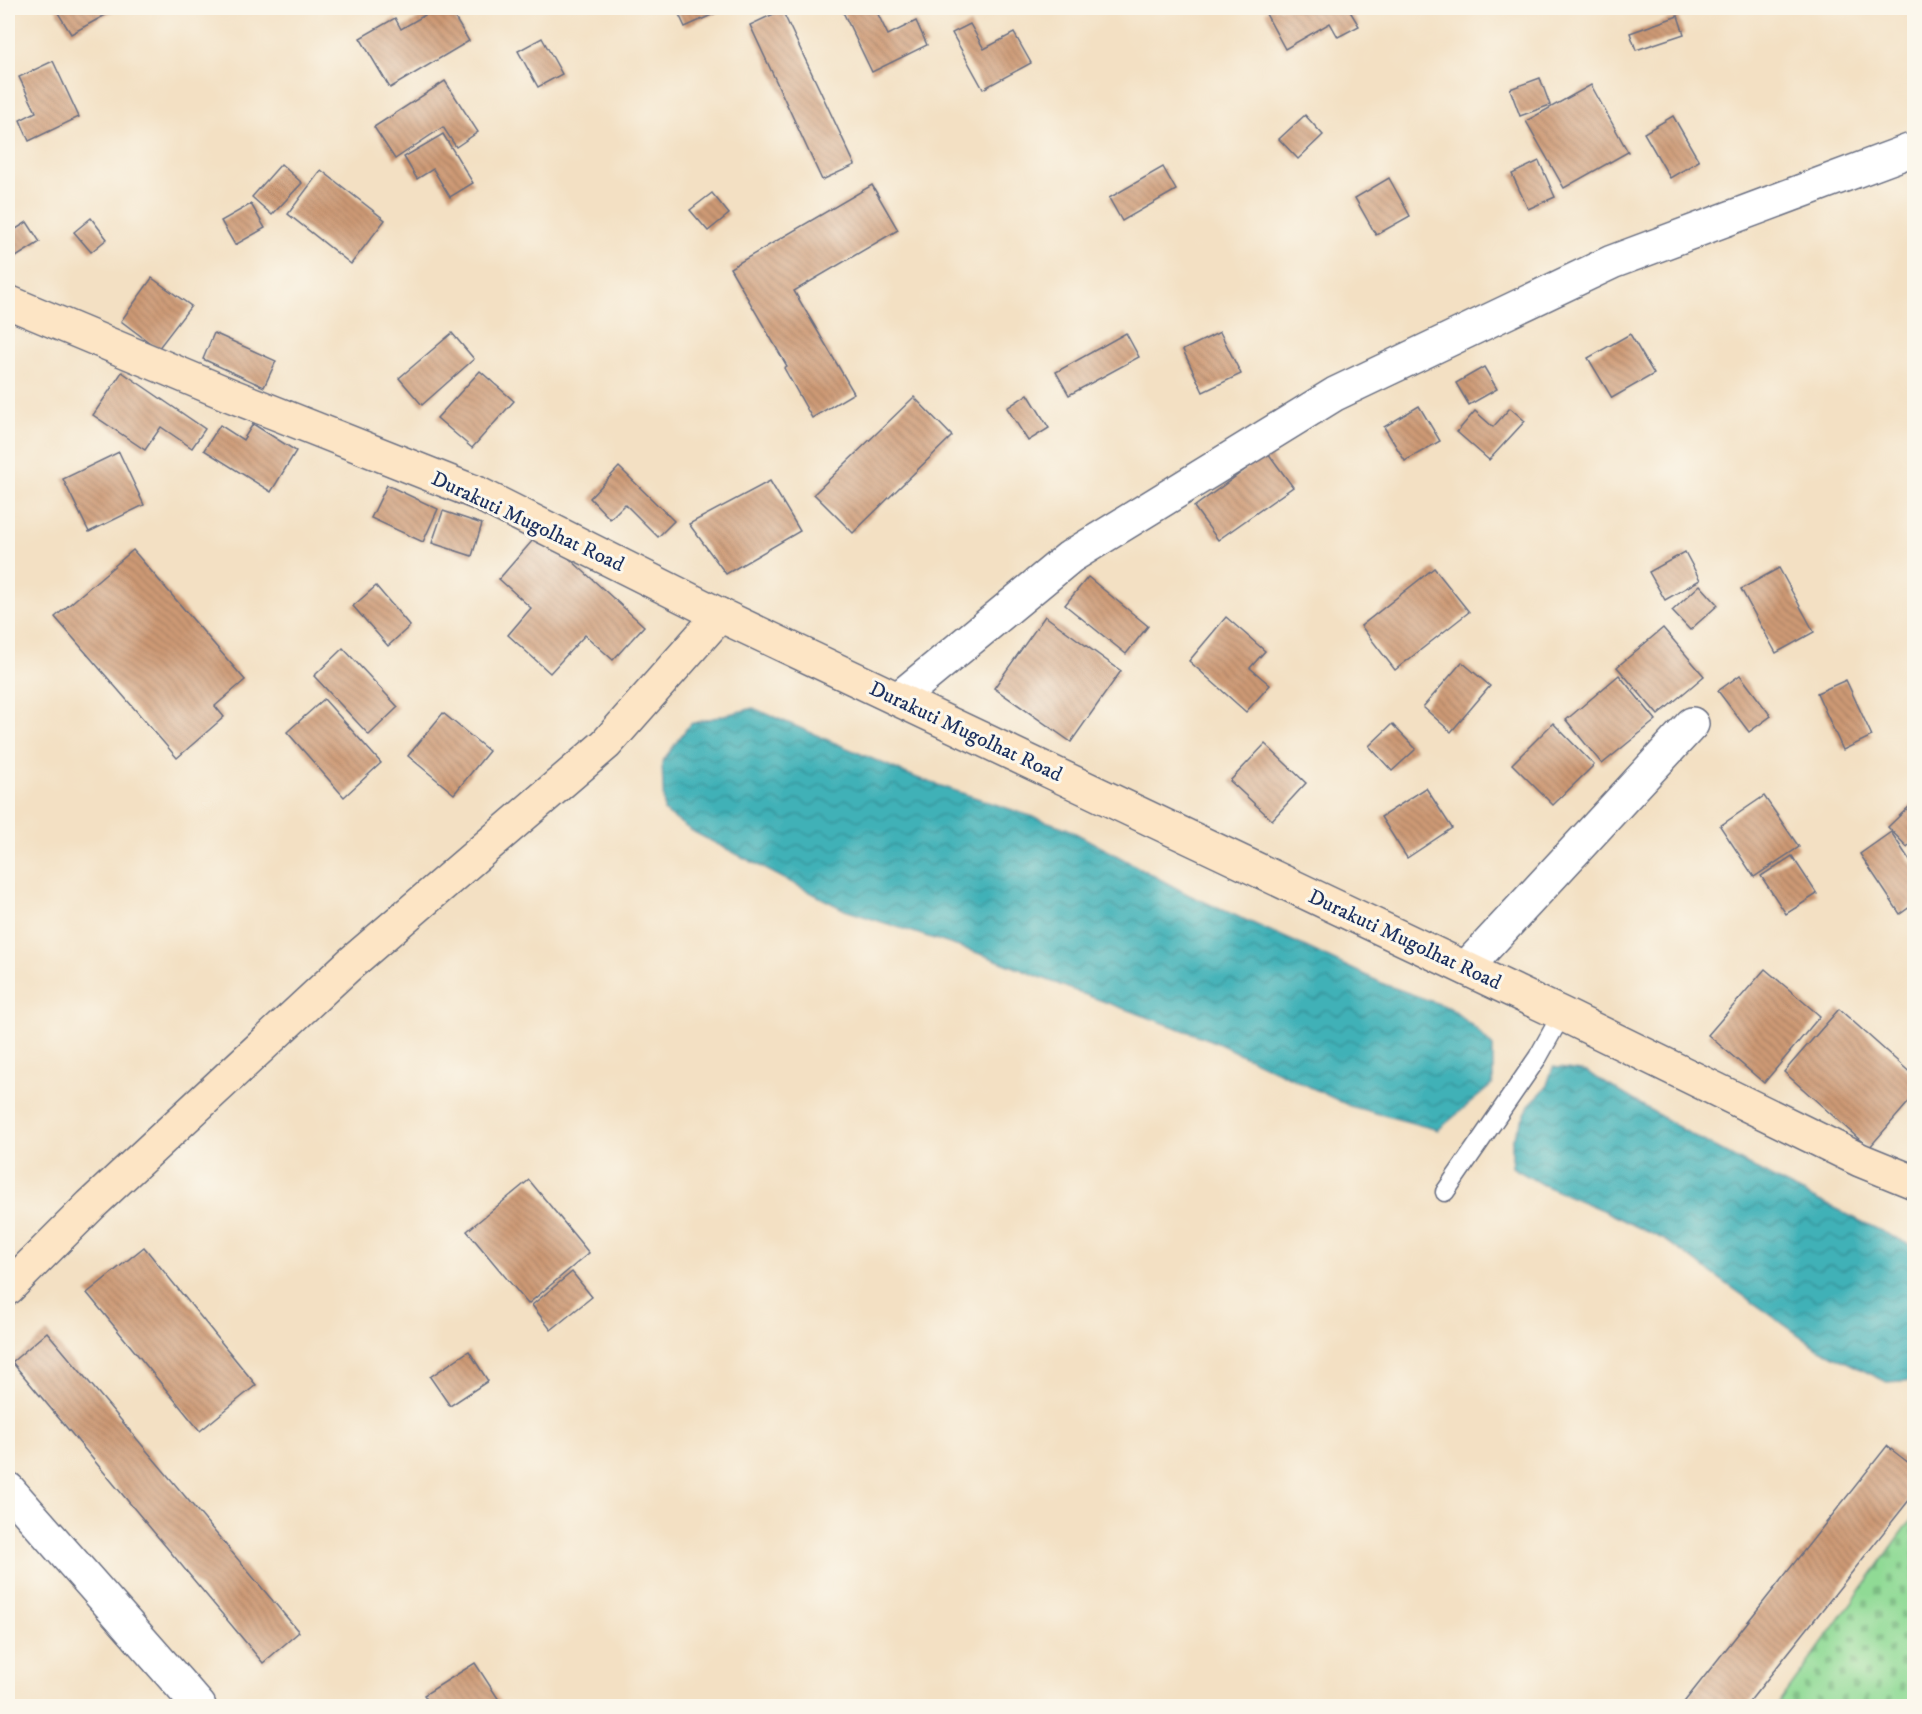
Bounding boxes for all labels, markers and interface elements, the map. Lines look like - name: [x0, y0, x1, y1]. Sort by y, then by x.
- street label: Durakuti Mugolhat Road: [427, 466, 629, 578]
- street label: Durakuti Mugolhat Road: [865, 676, 1067, 788]
- street label: Durakuti Mugolhat Road: [1304, 884, 1506, 996]

